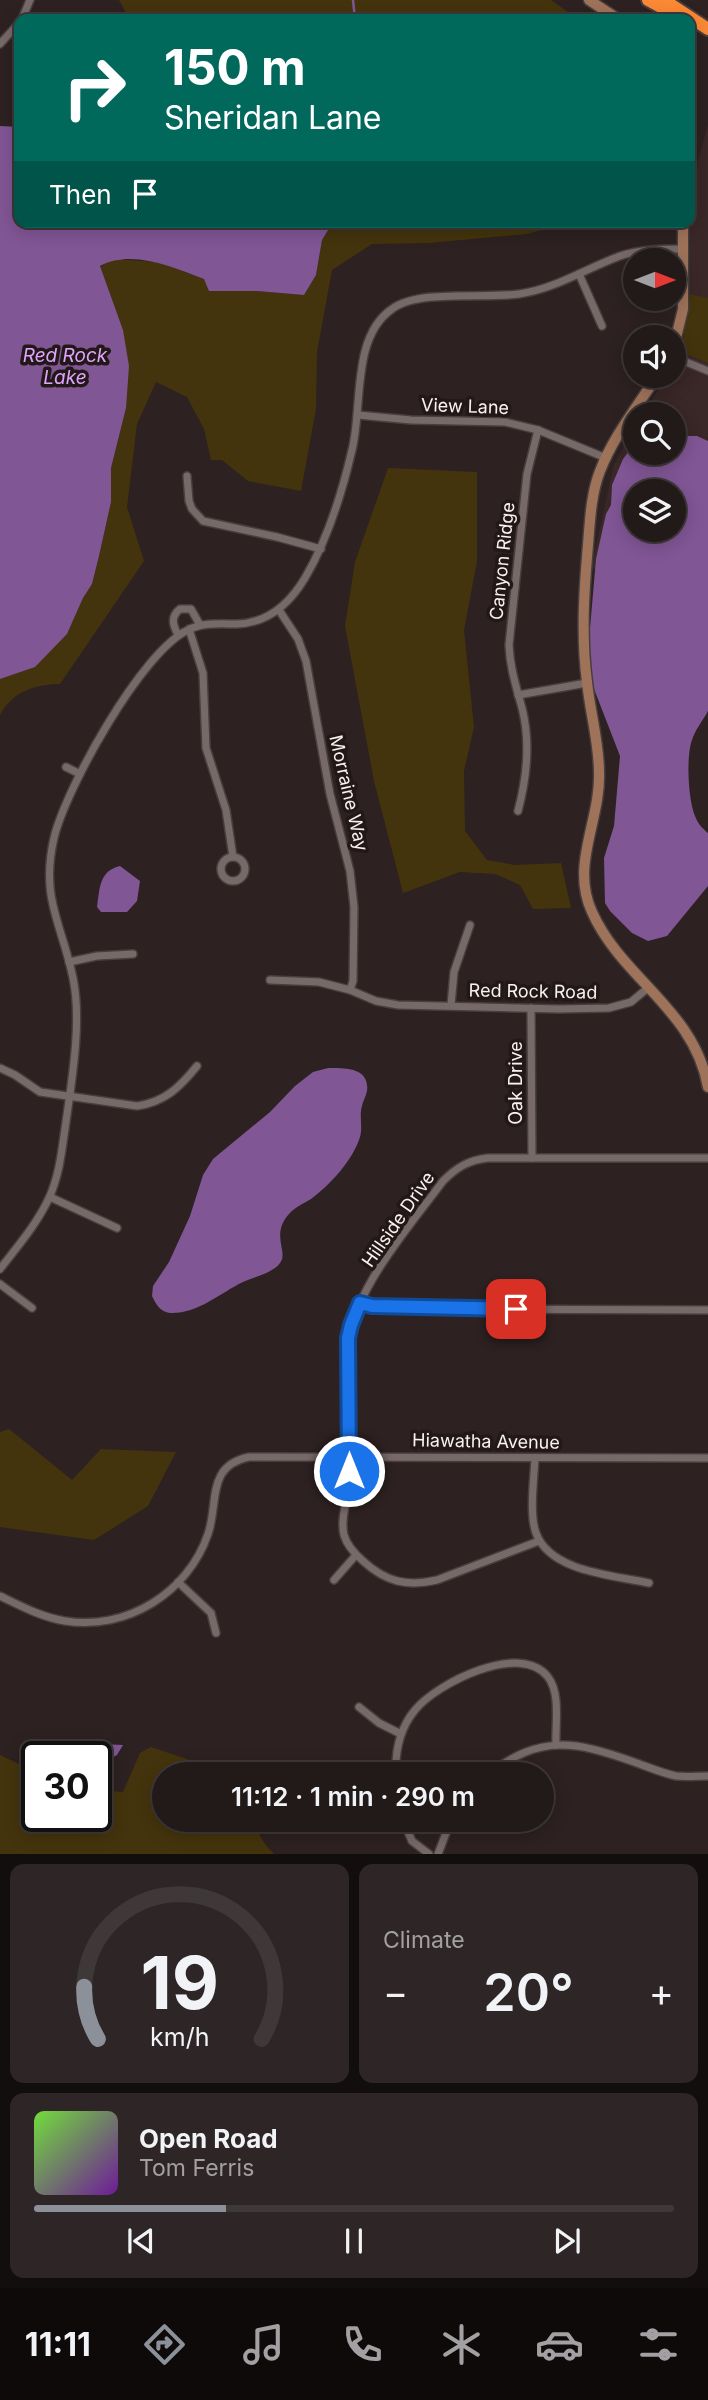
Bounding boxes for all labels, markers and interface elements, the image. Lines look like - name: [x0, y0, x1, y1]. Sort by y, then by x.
- text: 150 m: [164, 38, 306, 97]
- icon: right: [49, 42, 140, 133]
- text: Sheridan Lane: [164, 98, 382, 137]
- icon: arrive: [126, 175, 164, 213]
- text: Then: [49, 179, 112, 210]
- north arrow: [623, 248, 686, 312]
- map controls: [623, 248, 686, 542]
- button: sound: [623, 325, 686, 388]
- water label: Red Rock Lake: [23, 344, 108, 389]
- street label: View Lane: [421, 394, 509, 418]
- button: search: [623, 402, 686, 465]
- button: layers: [623, 479, 686, 542]
- street label: Canyon Ridge: [485, 501, 519, 621]
- street label: Morraine Way: [325, 733, 373, 853]
- street label: Red Rock Road: [468, 979, 598, 1003]
- street label: Oak Drive: [505, 1041, 526, 1125]
- street label: Hillside Drive: [357, 1167, 439, 1271]
- pin: [486, 1279, 546, 1339]
- icon: arrive: [497, 1290, 535, 1328]
- street label: Hiawatha Avenue: [412, 1429, 560, 1453]
- position arrow: [312, 1434, 386, 1508]
- speed limit sign: 30: [21, 1741, 112, 1832]
- text: 11:12 · 1 min · 290 m: [231, 1781, 475, 1812]
- text: Climate: [383, 1926, 465, 1954]
- text: 19: [140, 1939, 219, 2028]
- text: 20°: [483, 1961, 574, 2024]
- text: −: [383, 1969, 408, 2015]
- text: +: [649, 1969, 674, 2015]
- text: km/h: [150, 2022, 209, 2052]
- text: Open Road: [139, 2123, 278, 2154]
- text: Tom Ferris: [139, 2154, 254, 2182]
- icon: previous: [122, 2222, 160, 2260]
- icon: pause: [335, 2222, 373, 2260]
- icon: next: [548, 2222, 586, 2260]
- icon: directions: [140, 2320, 189, 2369]
- icon: music: [239, 2320, 288, 2369]
- icon: phone: [338, 2320, 387, 2369]
- icon: climate: [437, 2320, 486, 2369]
- icon: car: [535, 2320, 584, 2369]
- icon: filters: [634, 2320, 683, 2369]
- text: 11:11: [25, 2325, 91, 2364]

